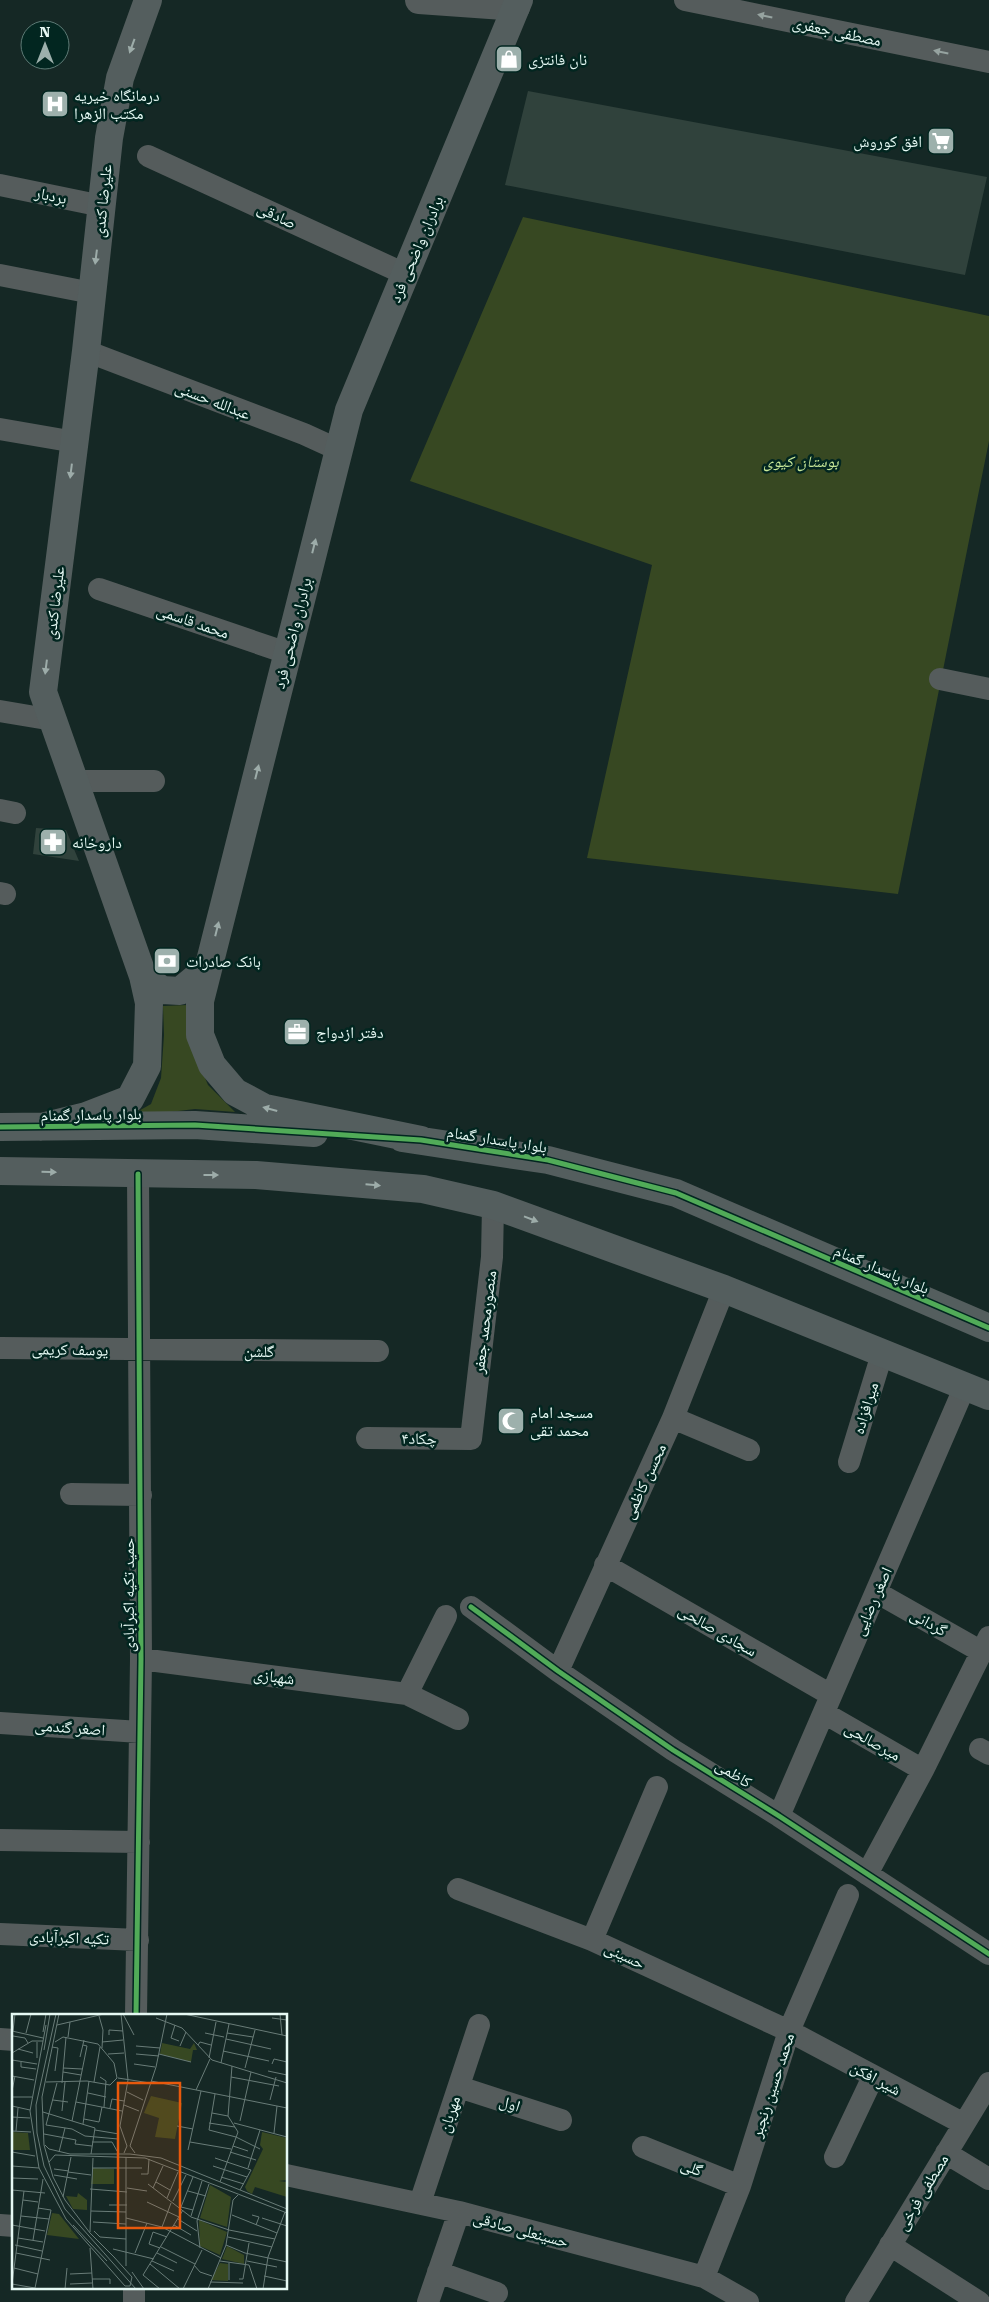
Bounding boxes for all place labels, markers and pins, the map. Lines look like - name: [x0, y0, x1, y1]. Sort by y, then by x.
- shop icon: نان فانتزی: [494, 44, 524, 74]
- place label: نان فانتزی: [528, 50, 587, 70]
- place label: درمانگاه خیریه مکتب الزهرا: [74, 86, 160, 123]
- hospital icon: درمانگاه خیریه مکتب الزهرا: [40, 89, 70, 119]
- supermarket icon: افق کوروش: [926, 126, 956, 156]
- place label: افق کوروش: [853, 132, 922, 152]
- pharmacy icon: داروخانه: [38, 827, 68, 857]
- place label: داروخانه: [72, 833, 122, 852]
- bank icon: بانک صادرات: [152, 946, 182, 976]
- place label: بانک صادرات: [186, 952, 261, 971]
- office icon: دفتر ازدواج: [282, 1017, 312, 1047]
- place label: دفتر ازدواج: [316, 1023, 384, 1043]
- place label: مسجد امام محمد تقی: [530, 1403, 593, 1441]
- mosque icon: مسجد امام محمد تقی: [496, 1406, 526, 1436]

